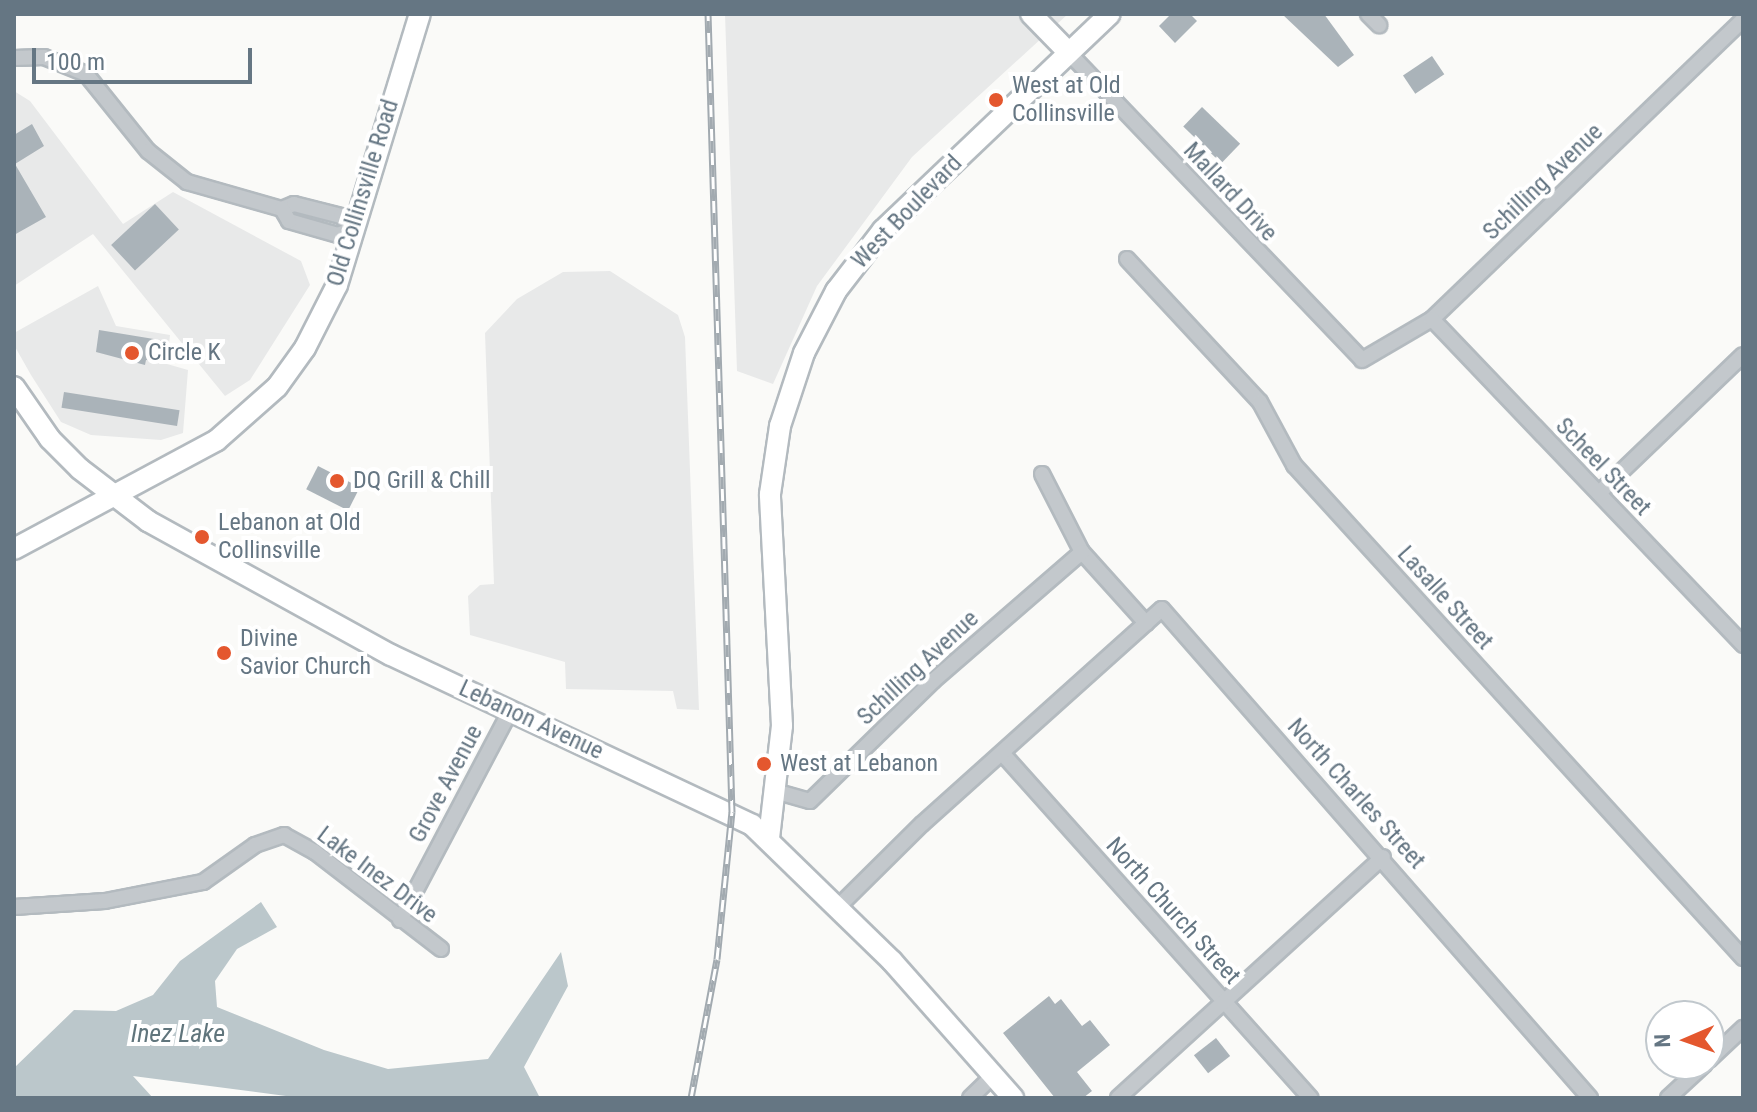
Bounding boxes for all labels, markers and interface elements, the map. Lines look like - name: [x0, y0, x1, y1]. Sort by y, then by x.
- scale bar: [36, 32, 256, 82]
- text: 100 m: [46, 48, 105, 76]
- place label: West at Old Collinsville: [1012, 72, 1121, 128]
- marker: West at Old Collinsville: [987, 91, 1005, 109]
- street label: Old Collinsville Road: [321, 96, 405, 290]
- street label: Schilling Avenue: [1477, 118, 1609, 246]
- street label: Mallard Drive: [1177, 137, 1283, 247]
- street label: West Boulevard: [846, 149, 968, 275]
- place label: Circle K: [148, 339, 221, 367]
- marker: Circle K: [123, 344, 141, 362]
- street label: Scheel Street: [1549, 412, 1657, 522]
- place label: DQ Grill & Chill: [353, 467, 490, 495]
- marker: DQ Grill & Chill: [328, 472, 346, 490]
- place label: Lebanon at Old Collinsville: [218, 509, 361, 565]
- marker: Lebanon at Old Collinsville: [193, 528, 211, 546]
- street label: Lasalle Street: [1391, 540, 1499, 656]
- street label: Schilling Avenue: [851, 605, 985, 731]
- place label: Divine Savior Church: [240, 625, 371, 681]
- marker: Divine Savior Church: [215, 644, 233, 662]
- street label: Lebanon Avenue: [454, 674, 608, 766]
- street label: North Charles Street: [1281, 713, 1431, 875]
- street label: Grove Avenue: [403, 720, 489, 848]
- place label: West at Lebanon: [780, 750, 938, 778]
- marker: West at Lebanon: [755, 755, 773, 773]
- street label: Lake Inez Drive: [311, 820, 443, 930]
- street label: North Church Street: [1100, 832, 1246, 990]
- north arrow: [1645, 1000, 1725, 1080]
- water label: Inez Lake: [131, 1018, 225, 1050]
- text: N: [1650, 1034, 1675, 1048]

